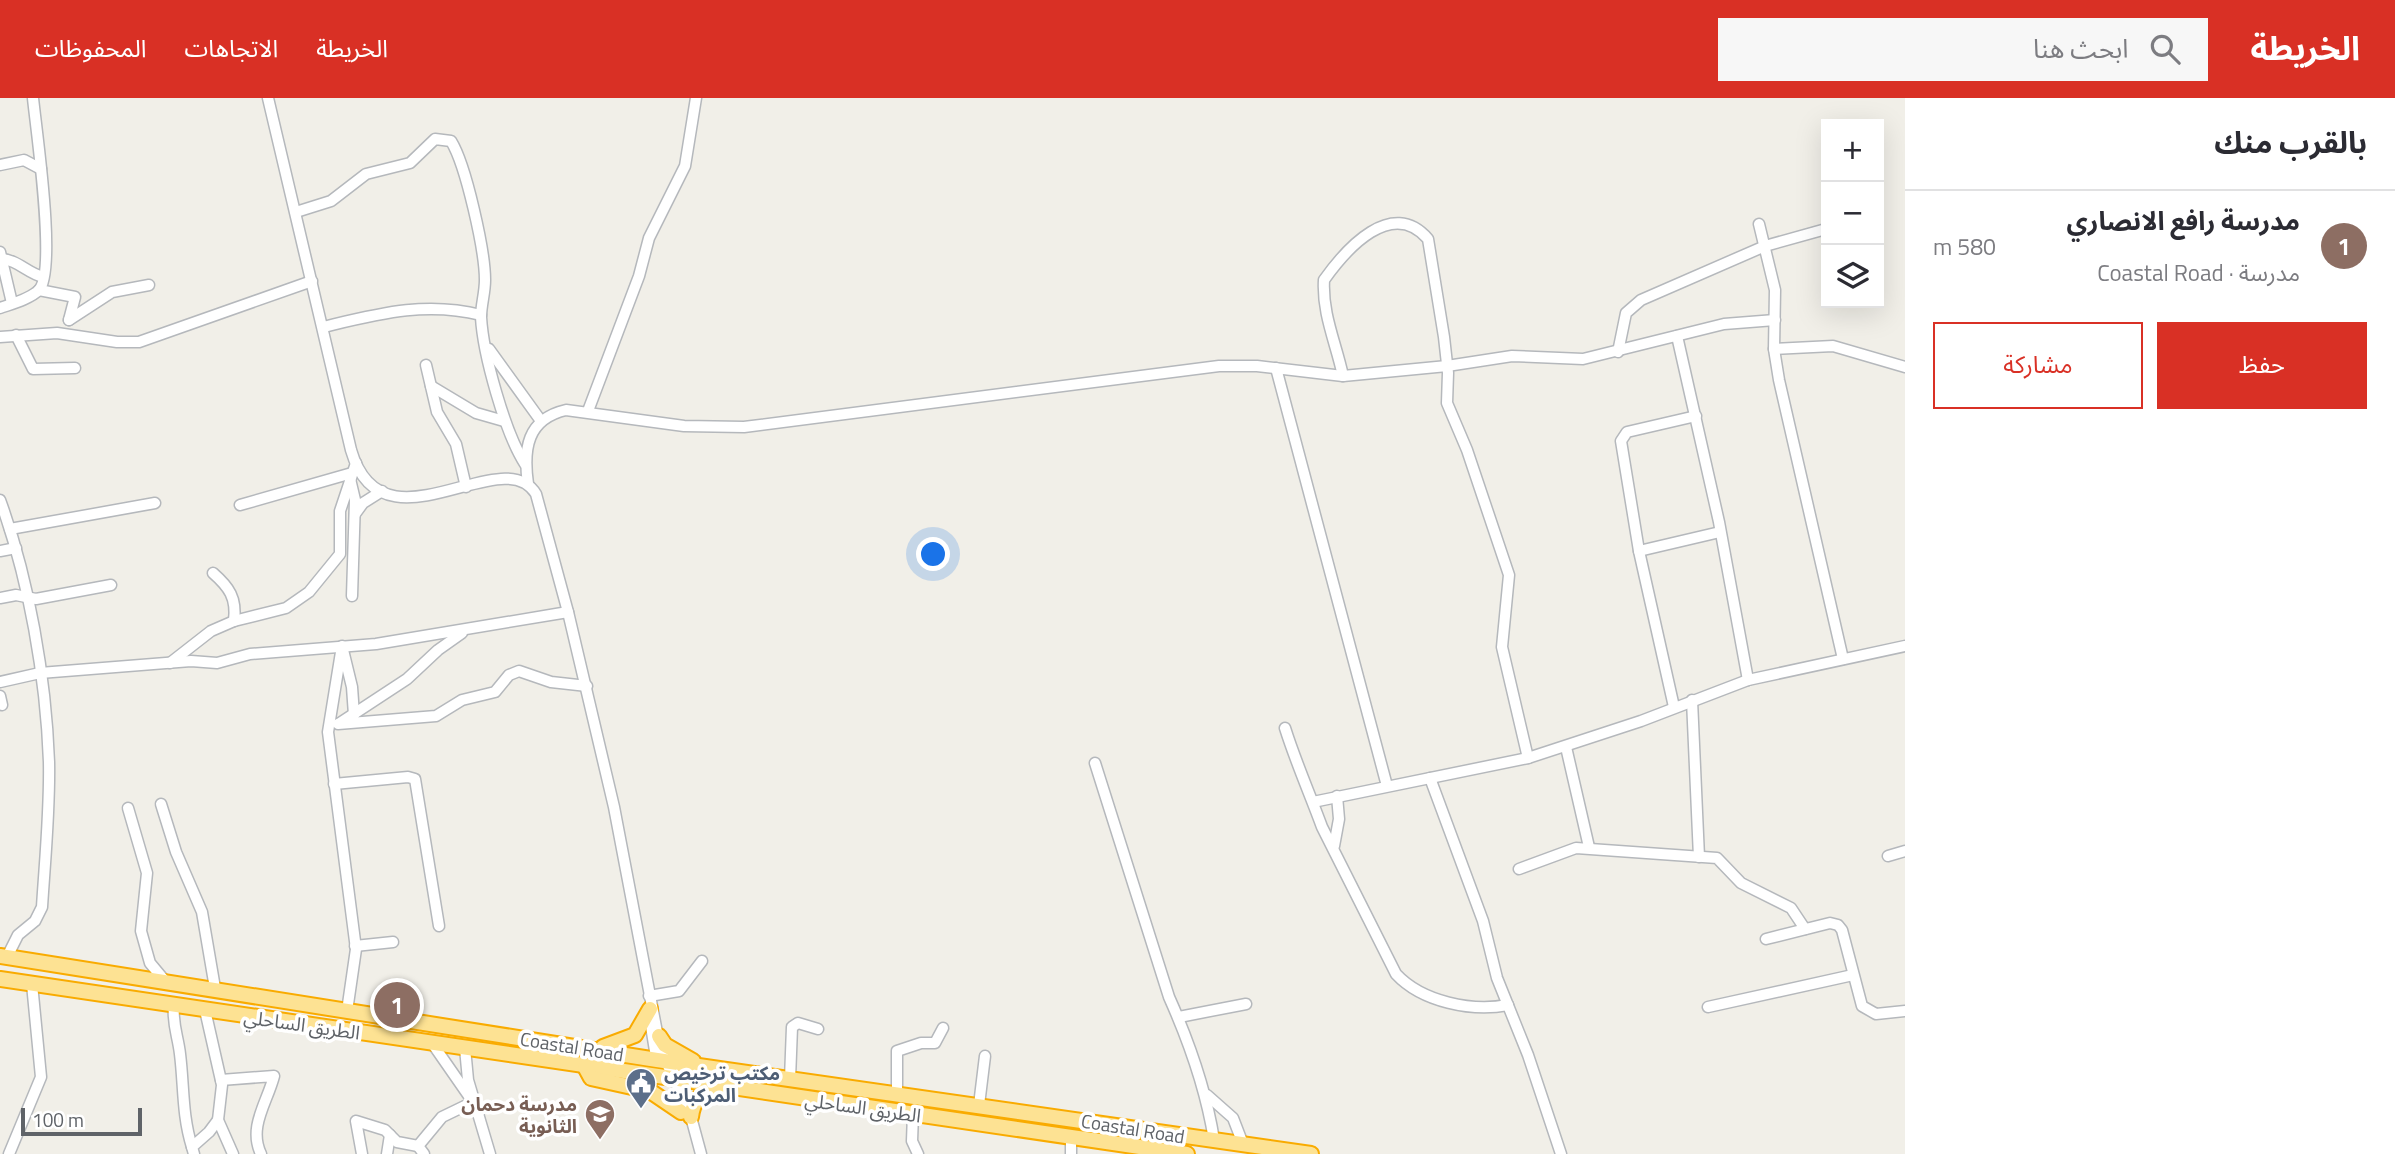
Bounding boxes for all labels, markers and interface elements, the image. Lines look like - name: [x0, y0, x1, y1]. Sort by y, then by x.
- search box: [1718, 18, 2208, 81]
- text: الخريطة: [2250, 23, 2360, 73]
- text: ابحث هنا: [2033, 29, 2128, 68]
- text: المحفوظات: [35, 30, 146, 66]
- text: الاتجاهات: [184, 30, 278, 66]
- text: الخريطة: [316, 30, 388, 66]
- icon: search: [2146, 30, 2184, 68]
- map controls: [1821, 119, 1884, 308]
- button: +: [1821, 119, 1884, 182]
- text: بالقرب منك: [2214, 119, 2367, 165]
- button: −: [1821, 182, 1884, 245]
- text: مدرسة رافع الانصاري: [2066, 201, 2300, 240]
- text: 580 m: [1933, 229, 1996, 264]
- text: 1: [2338, 229, 2350, 264]
- button: layers: [1821, 245, 1884, 308]
- text: مدرسة · Coastal Road: [2097, 255, 2300, 290]
- button: مشاركة: [1933, 322, 2143, 409]
- button: حفظ: [2157, 322, 2367, 409]
- your location: [916, 537, 950, 571]
- pin: 1: [374, 979, 420, 1031]
- street label: الطريق الساحلي: [242, 1001, 362, 1048]
- street label: Coastal Road: [518, 1024, 626, 1068]
- place label: مكتب ترخيص المركبات: [664, 1058, 780, 1109]
- public building icon: مكتب ترخيص المركبات: [624, 1066, 658, 1110]
- street label: الطريق الساحلي: [803, 1084, 923, 1131]
- place label: مدرسة دحمان الثانوية: [461, 1089, 577, 1140]
- school or university icon: مدرسة دحمان الثانوية: [583, 1097, 617, 1141]
- scale bar: [21, 1105, 142, 1137]
- text: 100 m: [32, 1105, 84, 1134]
- street label: Coastal Road: [1079, 1106, 1187, 1150]

